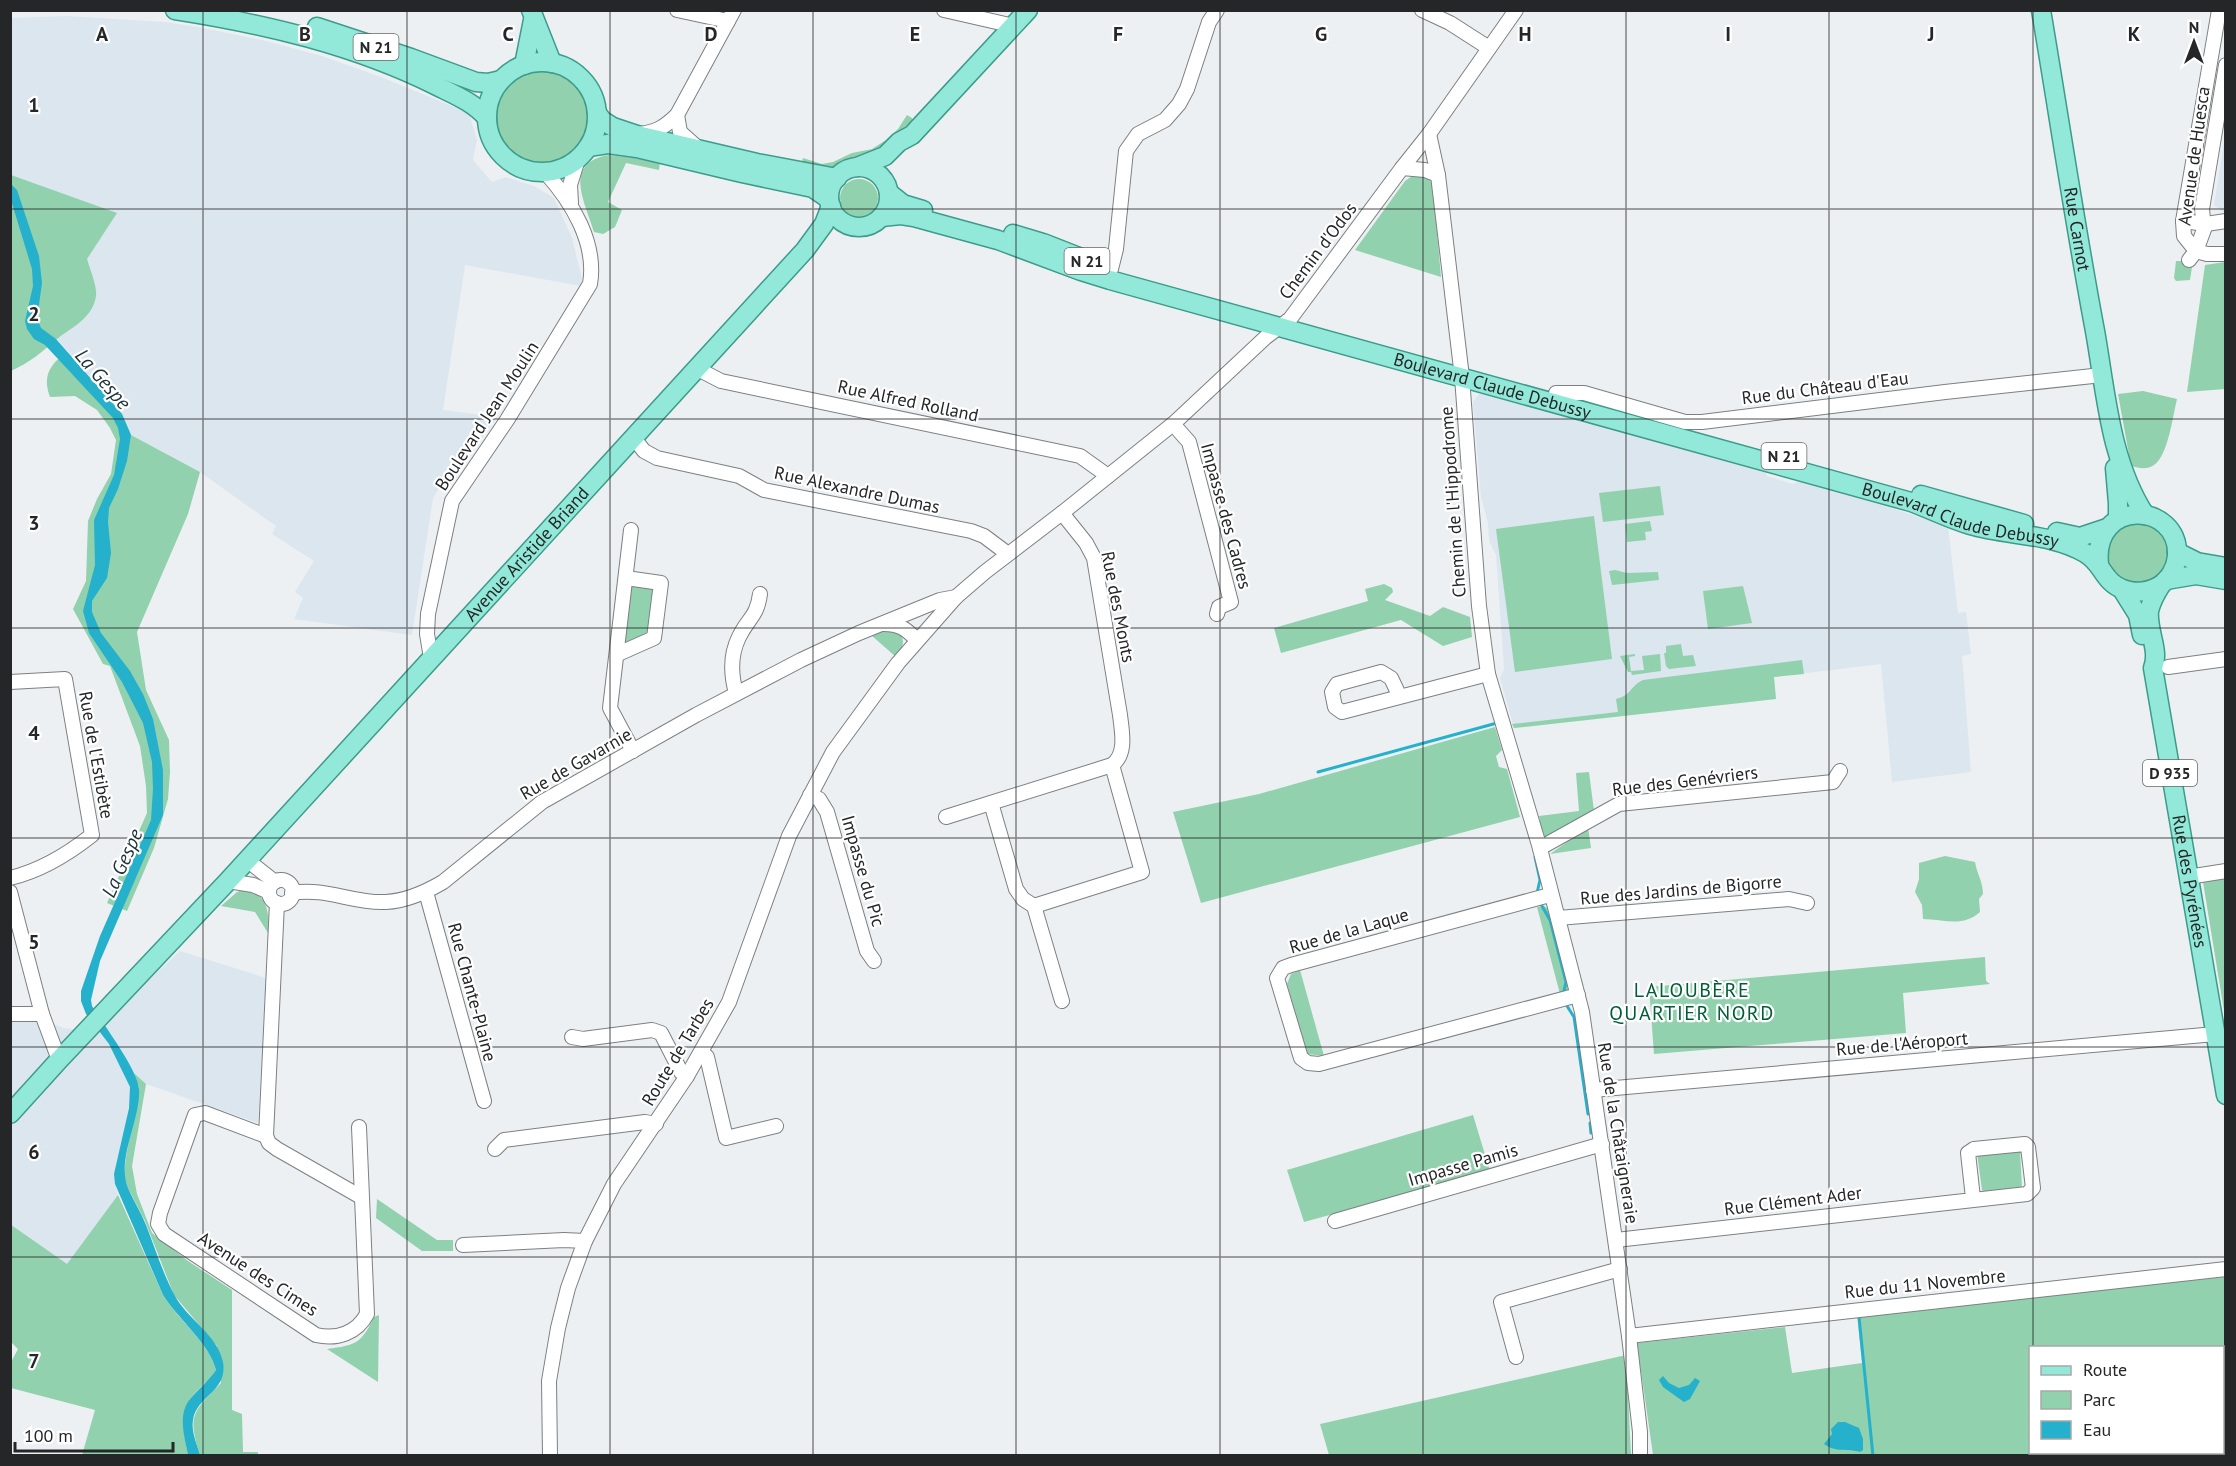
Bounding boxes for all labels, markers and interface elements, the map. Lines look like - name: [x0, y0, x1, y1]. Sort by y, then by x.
- north arrow: [2164, 12, 2224, 72]
- text: N: [2189, 17, 2199, 37]
- text: A: [96, 21, 109, 47]
- text: B: [299, 21, 311, 47]
- text: C: [502, 21, 514, 47]
- text: D: [705, 21, 718, 47]
- text: E: [910, 21, 920, 47]
- text: F: [1113, 21, 1123, 47]
- text: G: [1315, 21, 1327, 47]
- text: H: [1518, 21, 1532, 47]
- text: I: [1725, 21, 1731, 47]
- text: J: [1927, 21, 1934, 47]
- text: K: [2128, 21, 2141, 47]
- road number: N 21: [354, 34, 398, 60]
- street label: Avenue de Huesca: [2172, 85, 2215, 227]
- text: 1: [28, 92, 40, 118]
- street label: Rue Carnot: [2059, 185, 2096, 273]
- street label: Chemin d'Odos: [1274, 198, 1362, 304]
- road number: N 21: [1064, 248, 1110, 274]
- text: 2: [28, 301, 40, 327]
- street label: Boulevard Jean Moulin: [430, 337, 543, 495]
- water label: La Gespe: [69, 343, 137, 415]
- street label: Boulevard Claude Debussy: [1391, 347, 1594, 424]
- street label: Rue du Château d'Eau: [1740, 366, 1910, 409]
- street label: Rue Alfred Rolland: [836, 374, 981, 427]
- street label: Chemin de l'Hippodrome: [1434, 406, 1471, 598]
- street label: Impasse des Cadres: [1196, 440, 1257, 591]
- road number: N 21: [1762, 443, 1806, 469]
- street label: Rue Alexandre Dumas: [772, 461, 942, 518]
- street label: Boulevard Claude Debussy: [1859, 477, 2062, 553]
- street label: Avenue Aristide Briand: [459, 482, 594, 626]
- text: 3: [28, 510, 40, 536]
- street label: Rue des Monts: [1096, 549, 1141, 664]
- street label: Rue de l'Estibète: [74, 689, 119, 820]
- text: 4: [28, 720, 40, 746]
- street label: Rue de Gavarnie: [516, 722, 636, 805]
- street label: Rue des Genévriers: [1611, 760, 1759, 801]
- road number: D 935: [2143, 760, 2197, 786]
- street label: Impasse du Pic: [837, 813, 890, 929]
- street label: Rue des Pyrénées: [2167, 813, 2213, 950]
- water label: La Gespe: [95, 824, 149, 901]
- street label: Rue des Jardins de Bigorre: [1579, 869, 1783, 910]
- street label: Rue de la Laque: [1286, 902, 1411, 959]
- street label: Rue Chante-Plaine: [443, 920, 502, 1064]
- text: 5: [28, 929, 40, 955]
- district label: LALOUBÈRE QUARTIER NORD: [1609, 977, 1775, 1026]
- street label: Route de Tarbes: [636, 994, 719, 1110]
- street label: Rue de l'Aéroport: [1835, 1026, 1969, 1061]
- street label: Rue de la Châtaigneraie: [1593, 1041, 1644, 1225]
- street label: Impasse Pamis: [1405, 1138, 1520, 1191]
- text: 6: [28, 1139, 40, 1165]
- street label: Rue Clément Ader: [1723, 1181, 1863, 1220]
- street label: Avenue des Cimes: [194, 1226, 323, 1321]
- street label: Rue du 11 Novembre: [1843, 1264, 2006, 1303]
- legend: [2029, 1346, 2224, 1454]
- text: 7: [28, 1348, 40, 1374]
- text: Route: [2083, 1358, 2127, 1381]
- text: Parc: [2083, 1388, 2116, 1411]
- scale bar: [15, 1415, 172, 1453]
- text: Eau: [2083, 1418, 2111, 1441]
- text: 100 m: [24, 1424, 73, 1447]

